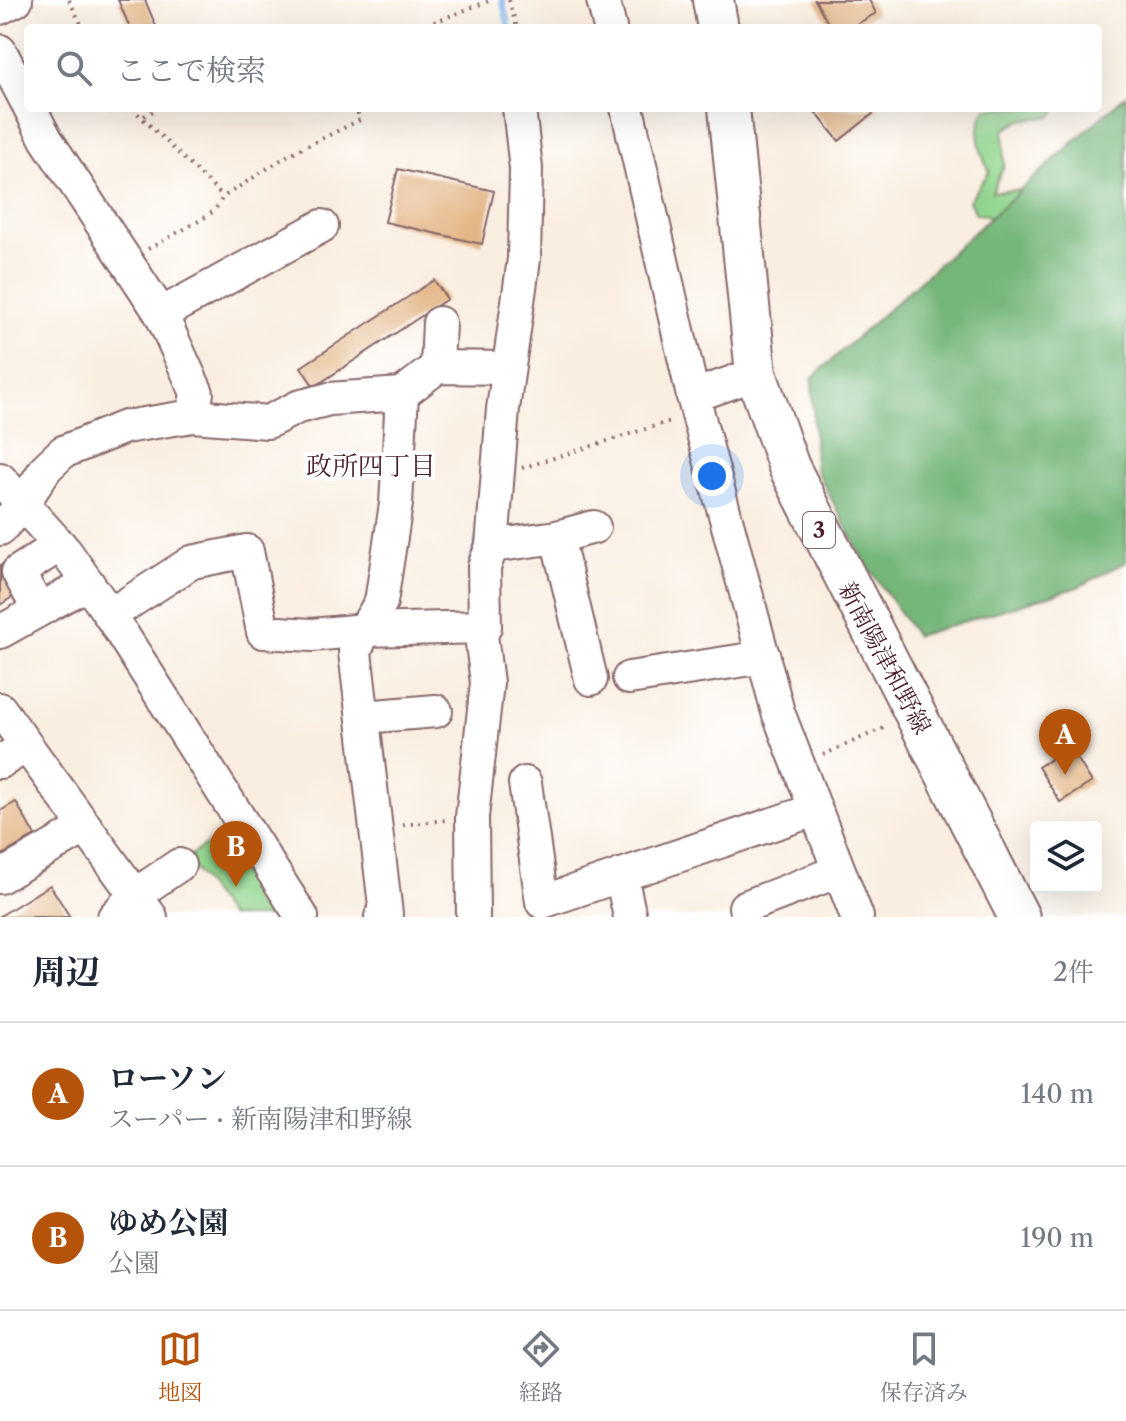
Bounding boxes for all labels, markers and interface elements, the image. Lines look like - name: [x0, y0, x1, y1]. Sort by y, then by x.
- search box: [24, 24, 1102, 112]
- icon: search: [52, 46, 96, 90]
- text: ここで検索: [116, 52, 266, 89]
- district label: 政所四丁目: [306, 450, 436, 482]
- your location: [692, 456, 732, 496]
- road number: 3: [803, 512, 835, 548]
- street label: 新南陽津和野線: [833, 577, 937, 739]
- pin: A: [1039, 709, 1091, 775]
- pin: B: [210, 821, 262, 887]
- map controls: [1030, 821, 1102, 893]
- button: layers: [1030, 821, 1102, 893]
- text: 周辺: [32, 951, 100, 993]
- text: 2件: [1053, 956, 1094, 988]
- text: ローソン: [108, 1060, 227, 1097]
- text: A: [48, 1078, 68, 1110]
- text: 140 m: [1020, 1078, 1094, 1110]
- text: スーパー · 新南陽津和野線: [108, 1103, 413, 1135]
- text: ゆめ公園: [108, 1204, 228, 1241]
- text: B: [48, 1222, 68, 1254]
- text: 190 m: [1020, 1222, 1094, 1254]
- text: 公園: [108, 1247, 160, 1279]
- tab: 地図: [158, 1327, 202, 1406]
- tab: 経路: [519, 1327, 563, 1406]
- tab: 保存済み: [880, 1327, 968, 1406]

